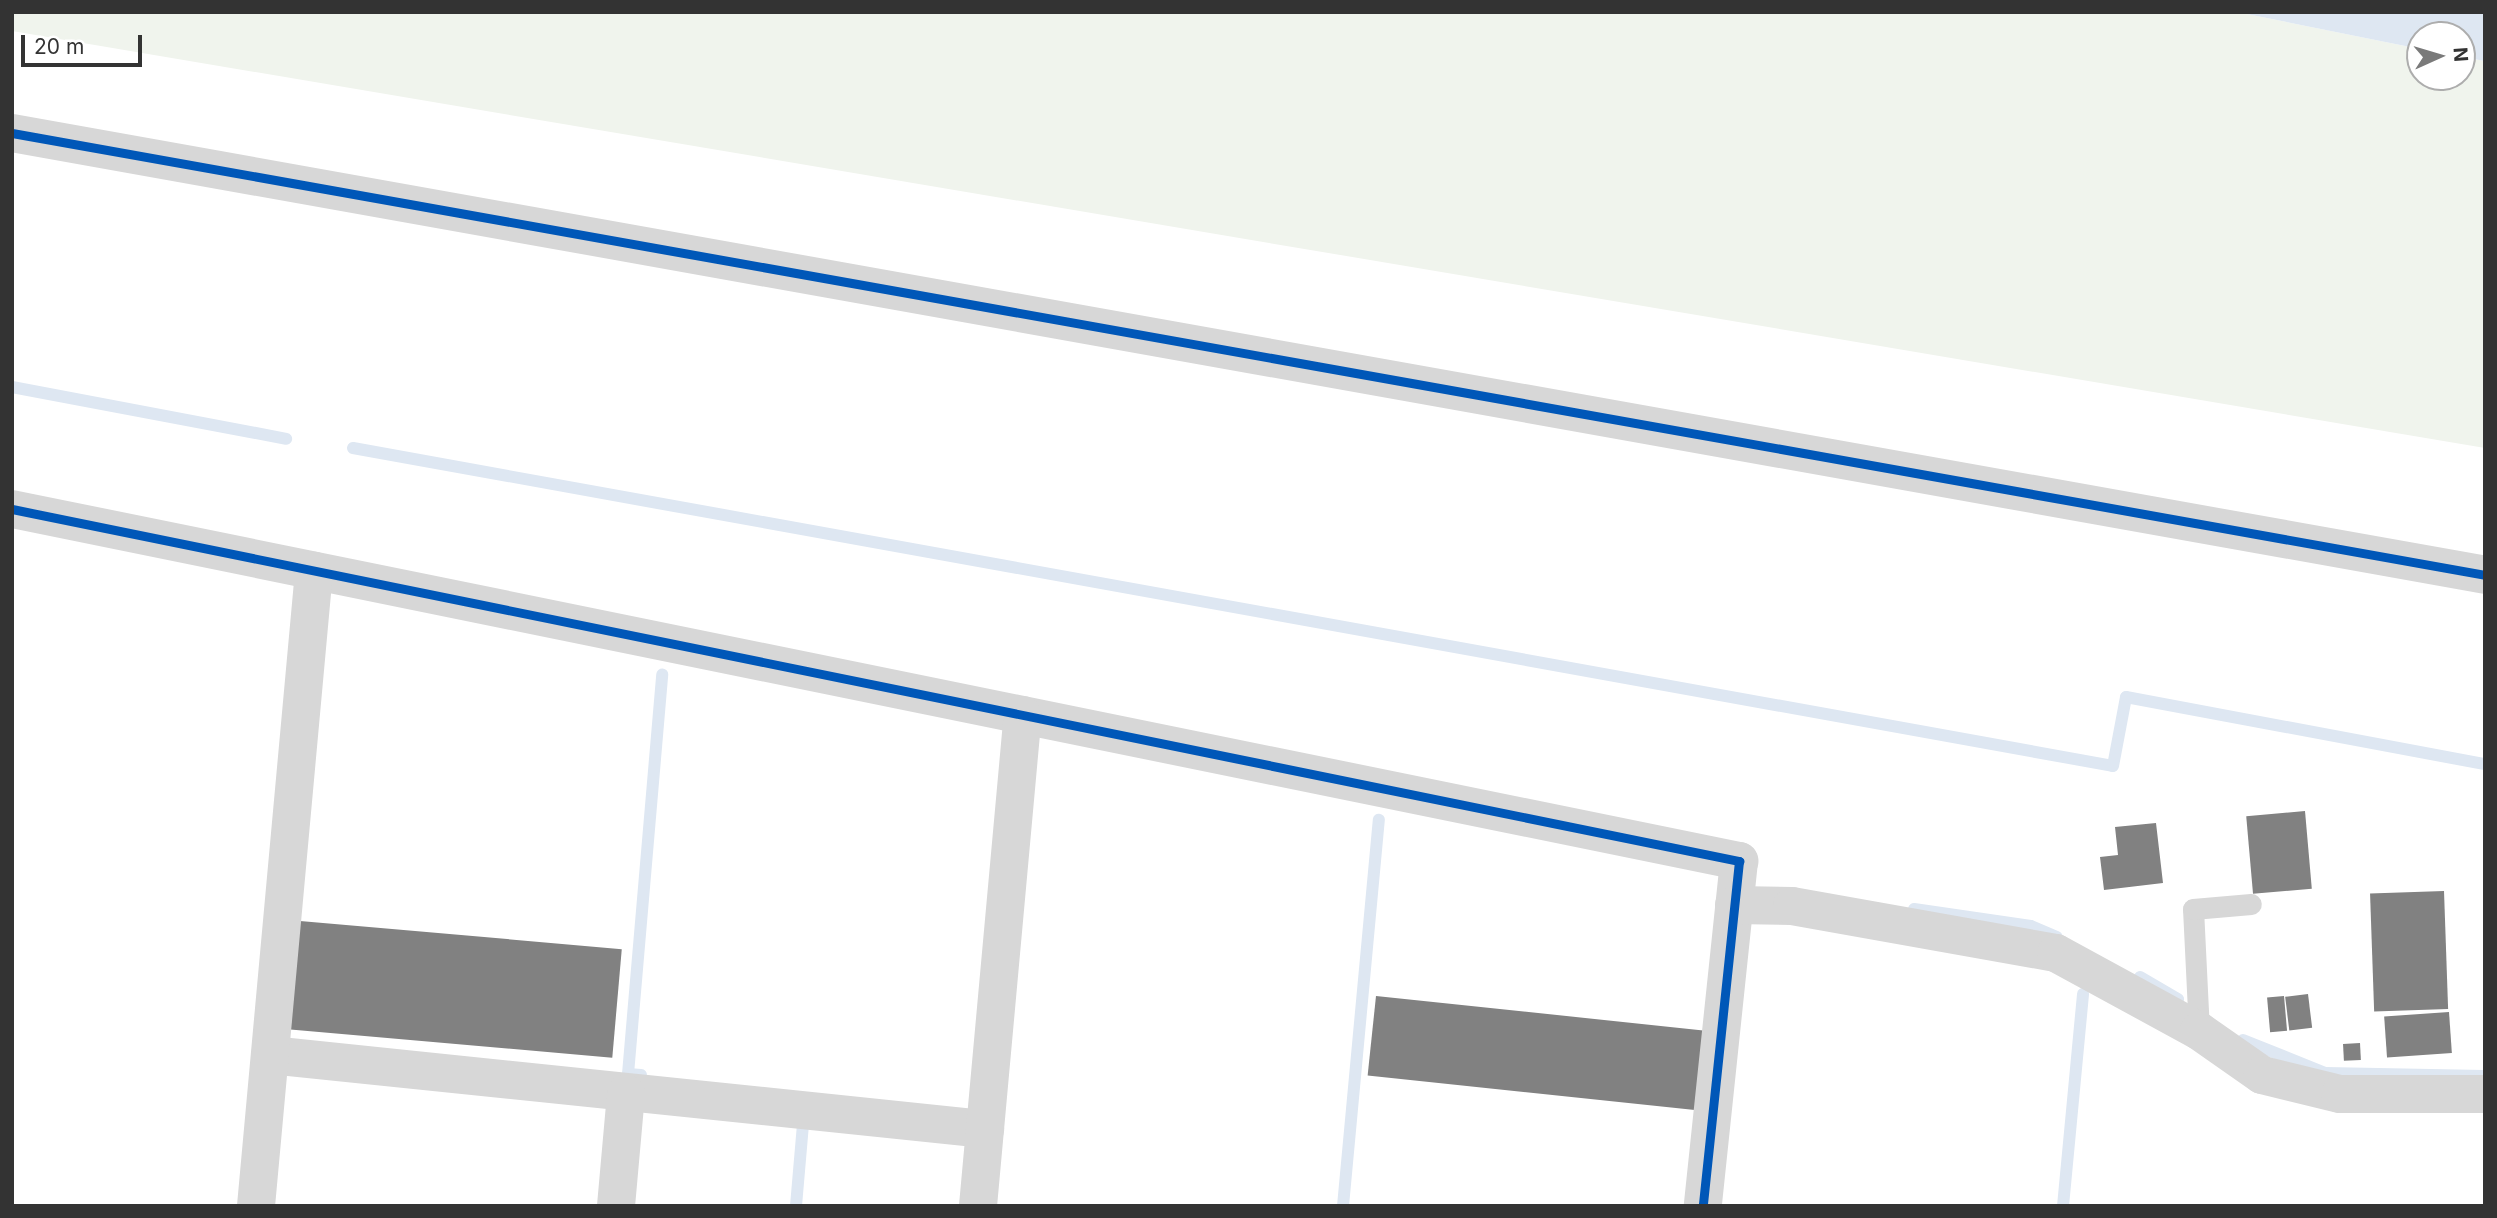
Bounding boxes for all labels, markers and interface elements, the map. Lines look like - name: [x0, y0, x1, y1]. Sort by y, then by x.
- scale bar: [24, 21, 145, 65]
- north arrow: [2406, 21, 2476, 91]
- text: 20 m: [34, 34, 84, 59]
- text: N: [2448, 47, 2472, 63]

